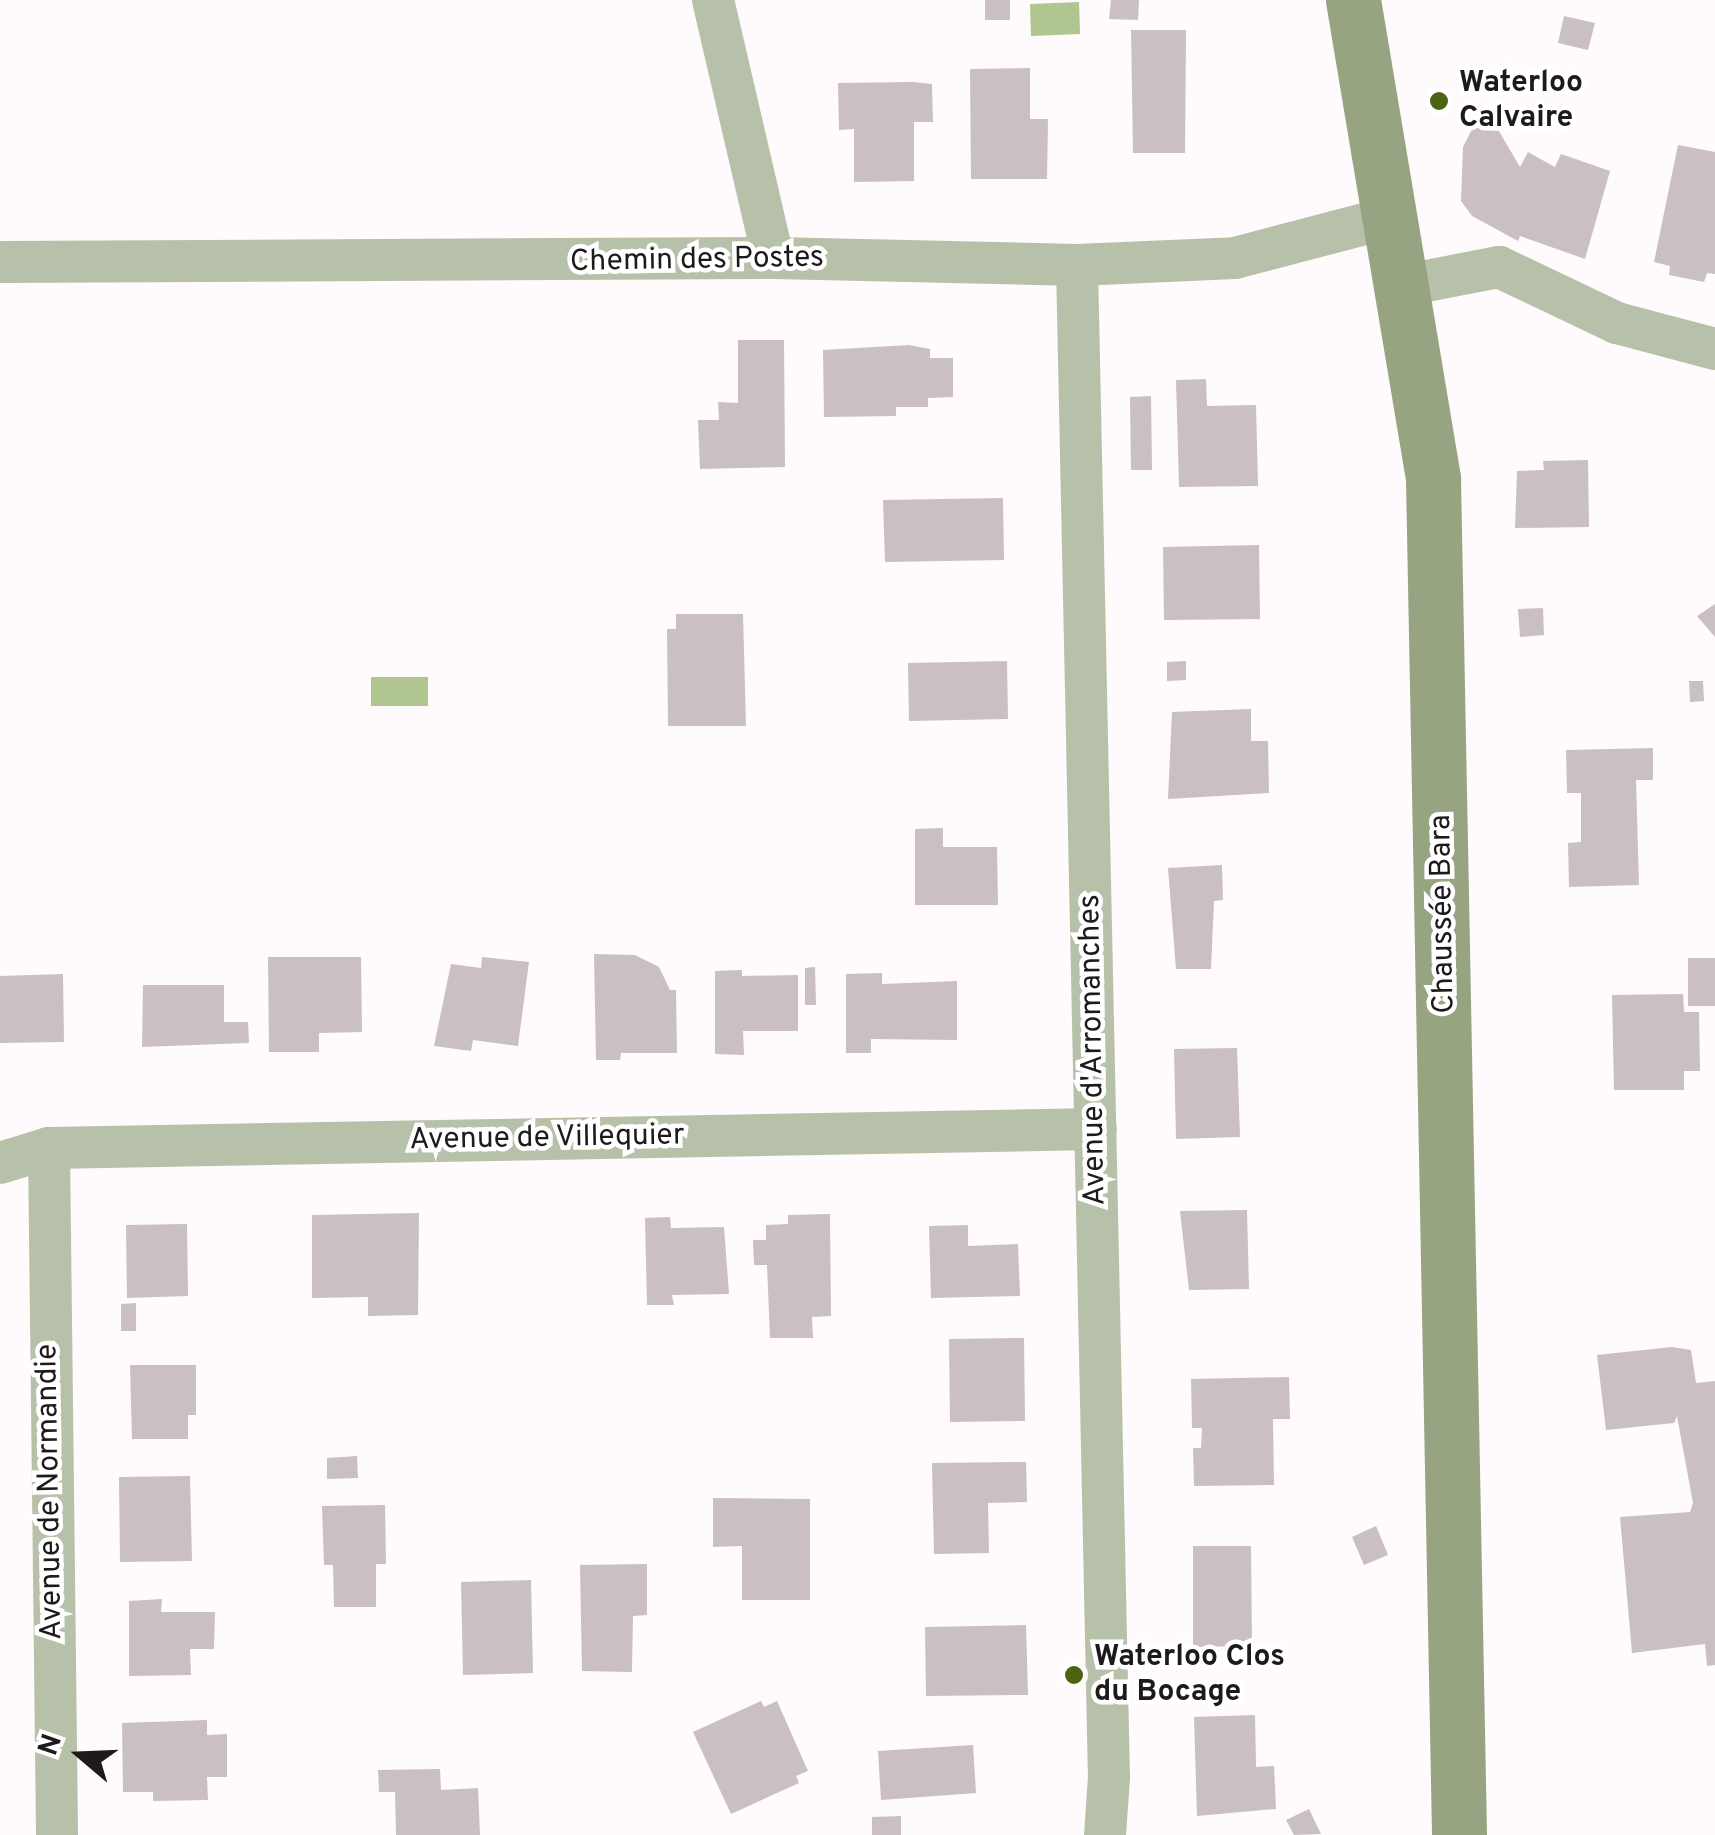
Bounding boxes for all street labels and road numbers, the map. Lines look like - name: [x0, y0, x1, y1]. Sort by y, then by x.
- street label: Chemin des Postes: [570, 241, 824, 281]
- street label: Chaussée Bara: [1424, 814, 1464, 1014]
- street label: Avenue d'Arromanches: [1073, 894, 1115, 1206]
- street label: Avenue de Villequier: [408, 1119, 686, 1159]
- street label: Avenue de Normandie: [30, 1343, 72, 1641]

